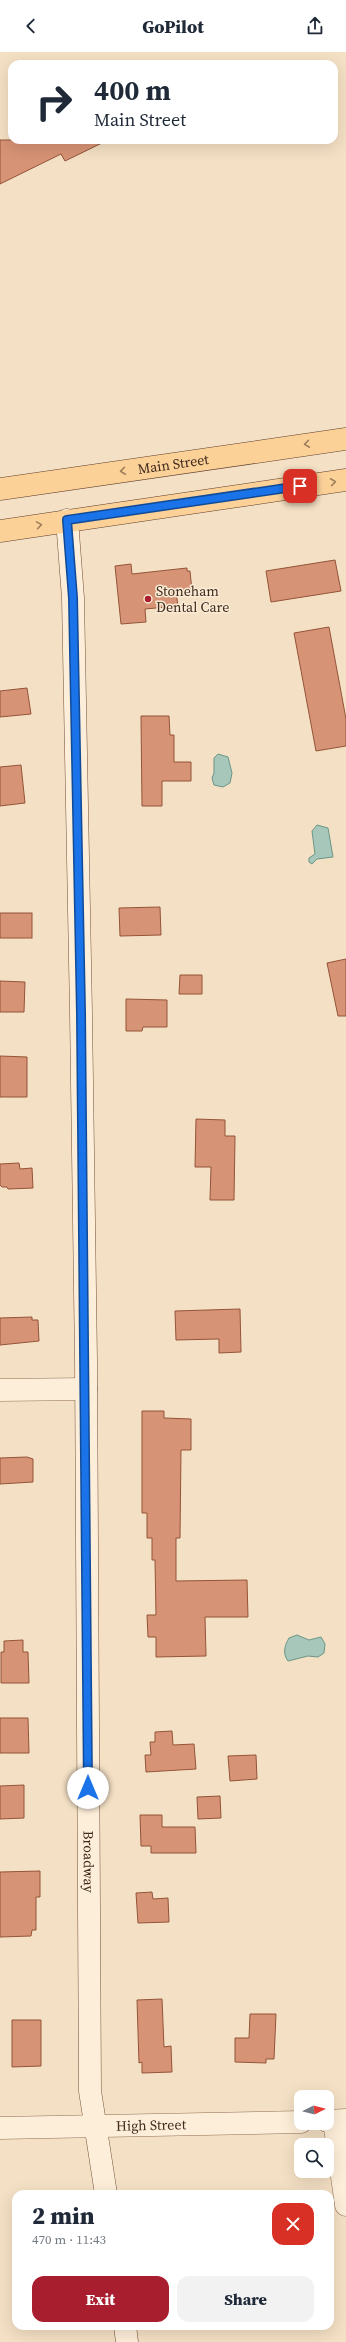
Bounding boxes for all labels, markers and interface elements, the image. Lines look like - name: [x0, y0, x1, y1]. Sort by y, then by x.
- text: GoPilot: [142, 14, 204, 39]
- icon: back: [20, 15, 42, 37]
- icon: share: [304, 15, 326, 37]
- text: 400 m: [94, 71, 171, 109]
- icon: right: [28, 76, 80, 128]
- text: Main Street: [94, 107, 186, 132]
- one-way arrow: [304, 439, 310, 448]
- street label: Main Street: [136, 449, 211, 479]
- one-way arrow: [120, 466, 126, 475]
- pin: [283, 469, 317, 503]
- icon: arrive: [289, 475, 311, 497]
- one-way arrow: [330, 478, 336, 487]
- one-way arrow: [35, 521, 42, 529]
- place label: Stoneham Dental Care: [156, 581, 229, 617]
- marker: Stoneham Dental Care: [143, 594, 153, 604]
- position arrow: [67, 1767, 109, 1809]
- street label: Broadway: [79, 1831, 99, 1893]
- north arrow: [294, 2090, 334, 2130]
- map controls: [294, 2090, 334, 2178]
- street label: High Street: [116, 2114, 187, 2136]
- button: search: [294, 2138, 334, 2178]
- text: 2 min: [32, 2199, 95, 2232]
- button: close: [272, 2203, 314, 2245]
- text: 470 m · 11:43: [32, 2231, 106, 2248]
- button: Exit: [32, 2276, 169, 2322]
- button: Share: [177, 2276, 314, 2322]

